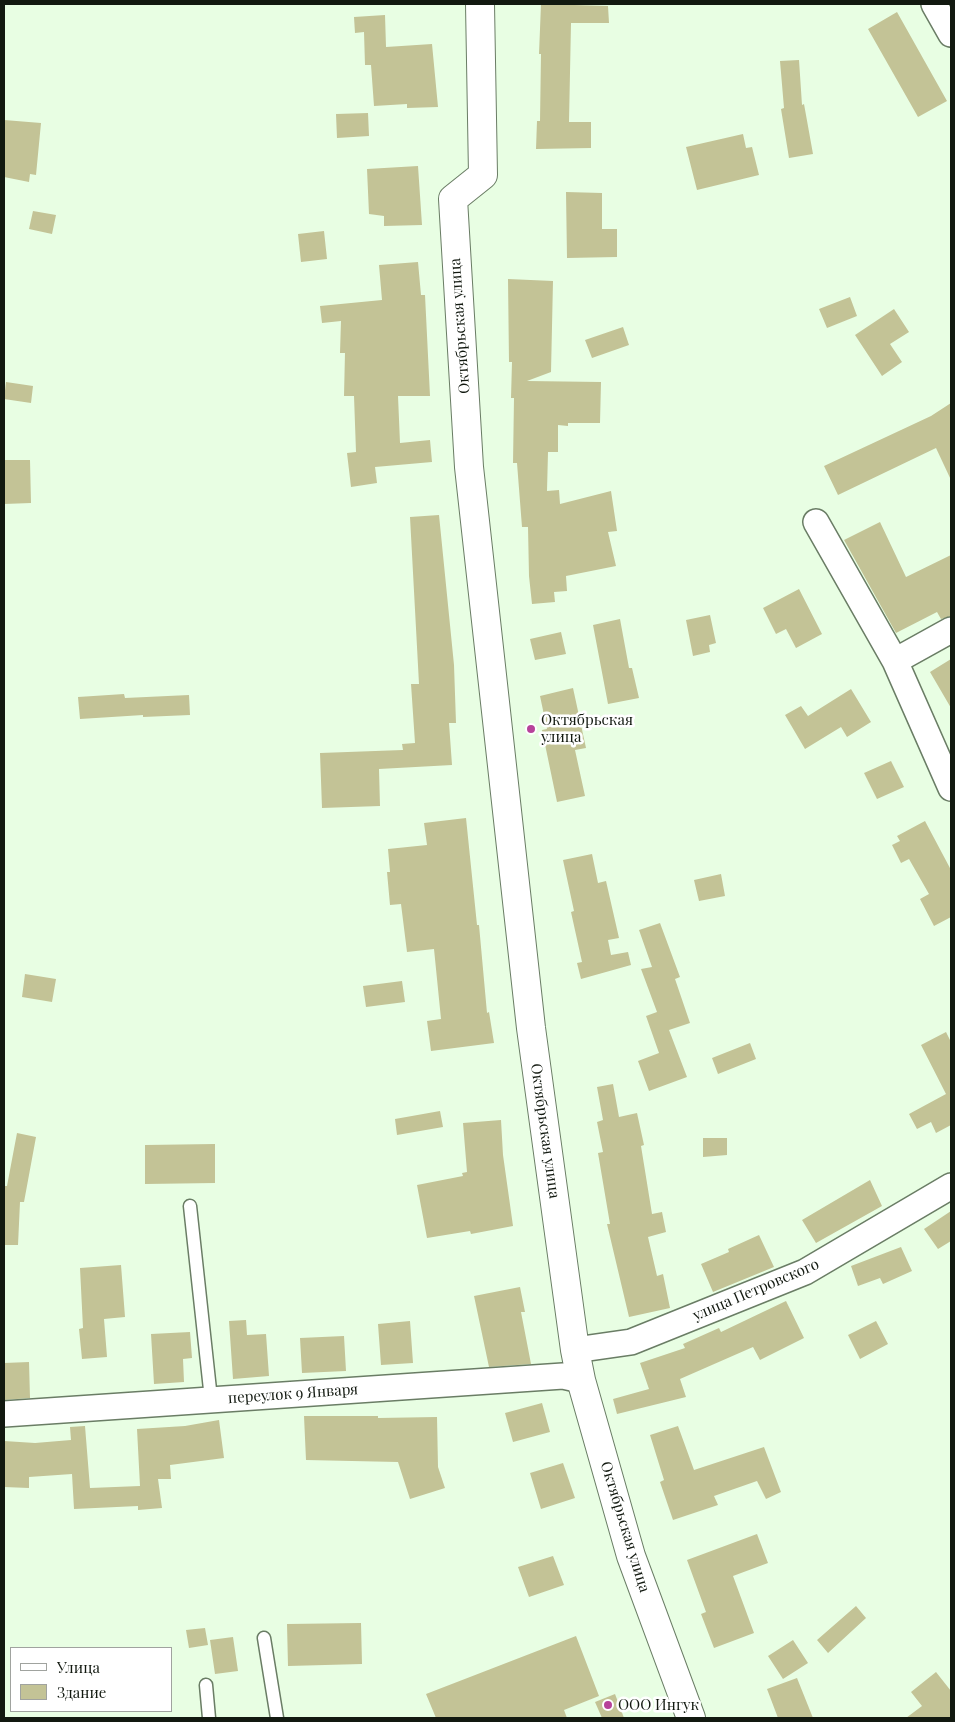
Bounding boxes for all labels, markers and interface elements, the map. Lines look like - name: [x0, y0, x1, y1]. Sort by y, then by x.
- street label: Октябрьская улица: [446, 257, 474, 395]
- place label: Октябрьская улица: [541, 711, 633, 746]
- marker: Октябрьская улица: [525, 723, 537, 735]
- street label: Октябрьская улица: [527, 1062, 563, 1200]
- street label: улица Петровского: [690, 1255, 822, 1325]
- street label: переулок 9 Января: [227, 1380, 359, 1408]
- street label: Октябрьская улица: [596, 1459, 654, 1595]
- legend: [10, 1647, 172, 1712]
- text: Улица: [57, 1657, 100, 1677]
- text: Здание: [57, 1682, 106, 1702]
- place label: ООО Ингук: [618, 1696, 699, 1714]
- marker: ООО Ингук: [602, 1699, 614, 1711]

